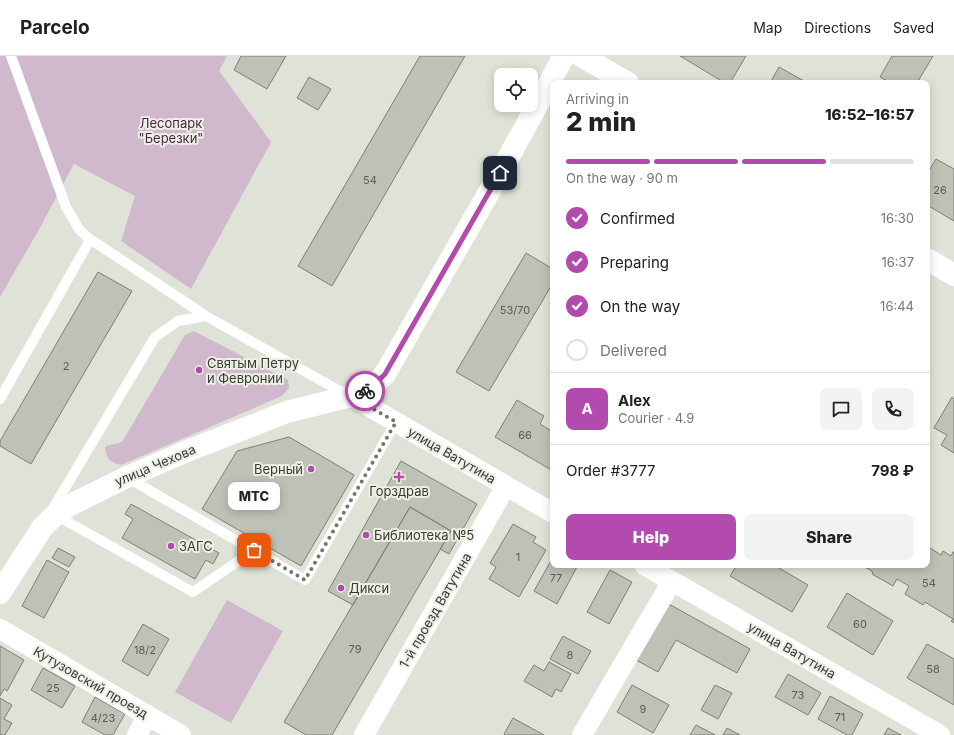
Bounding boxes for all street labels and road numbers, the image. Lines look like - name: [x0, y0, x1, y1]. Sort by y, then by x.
- street label: улица Ватутина: [405, 423, 499, 487]
- street label: улица Чехова: [112, 441, 198, 489]
- street label: 1-й проезд Ватутина: [395, 550, 475, 670]
- street label: улица Ватутина: [745, 618, 839, 682]
- street label: Кутузовский проезд: [31, 643, 151, 721]

